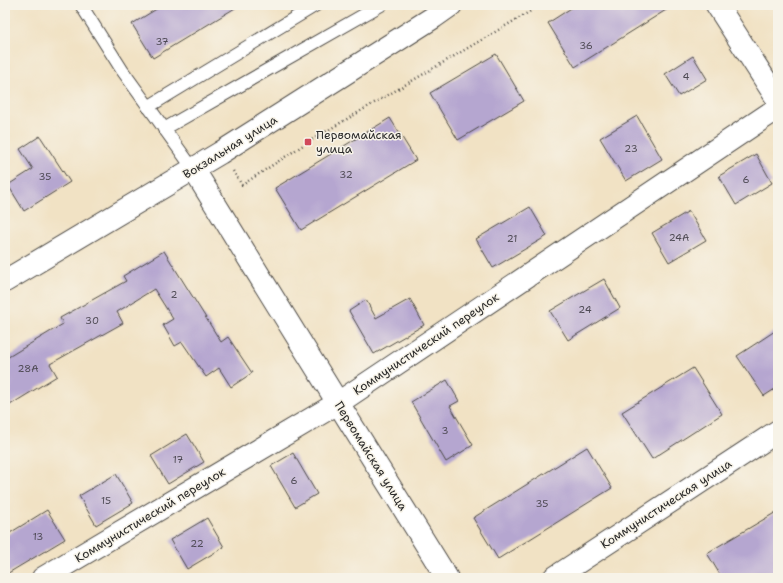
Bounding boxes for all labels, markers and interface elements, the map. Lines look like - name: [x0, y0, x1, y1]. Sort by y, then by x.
- house number: 37: [155, 35, 169, 48]
- house number: 36: [579, 39, 593, 52]
- house number: 4: [683, 70, 690, 83]
- street label: Вокзальная улица: [180, 111, 281, 182]
- place label: Первомайская улица: [316, 127, 402, 157]
- marker: Первомайская улица: [303, 137, 313, 147]
- house number: 23: [624, 142, 638, 155]
- house number: 32: [339, 168, 353, 181]
- house number: 35: [39, 170, 51, 183]
- house number: 6: [743, 173, 750, 186]
- house number: 24А: [669, 231, 689, 244]
- house number: 21: [507, 232, 517, 245]
- house number: 2: [171, 288, 178, 301]
- street label: Коммунистический переулок: [350, 289, 503, 399]
- house number: 24: [578, 303, 592, 316]
- house number: 30: [85, 314, 99, 327]
- house number: 28А: [18, 362, 38, 375]
- street label: Первомайская улица: [331, 398, 411, 514]
- house number: 3: [442, 424, 449, 437]
- house number: 17: [173, 453, 183, 466]
- street label: Коммунистическая улица: [597, 455, 735, 552]
- street label: Коммунистический переулок: [72, 463, 229, 566]
- house number: 6: [291, 474, 298, 487]
- house number: 15: [101, 494, 111, 507]
- house number: 35: [536, 497, 548, 510]
- house number: 13: [33, 530, 43, 543]
- house number: 22: [190, 537, 204, 550]

